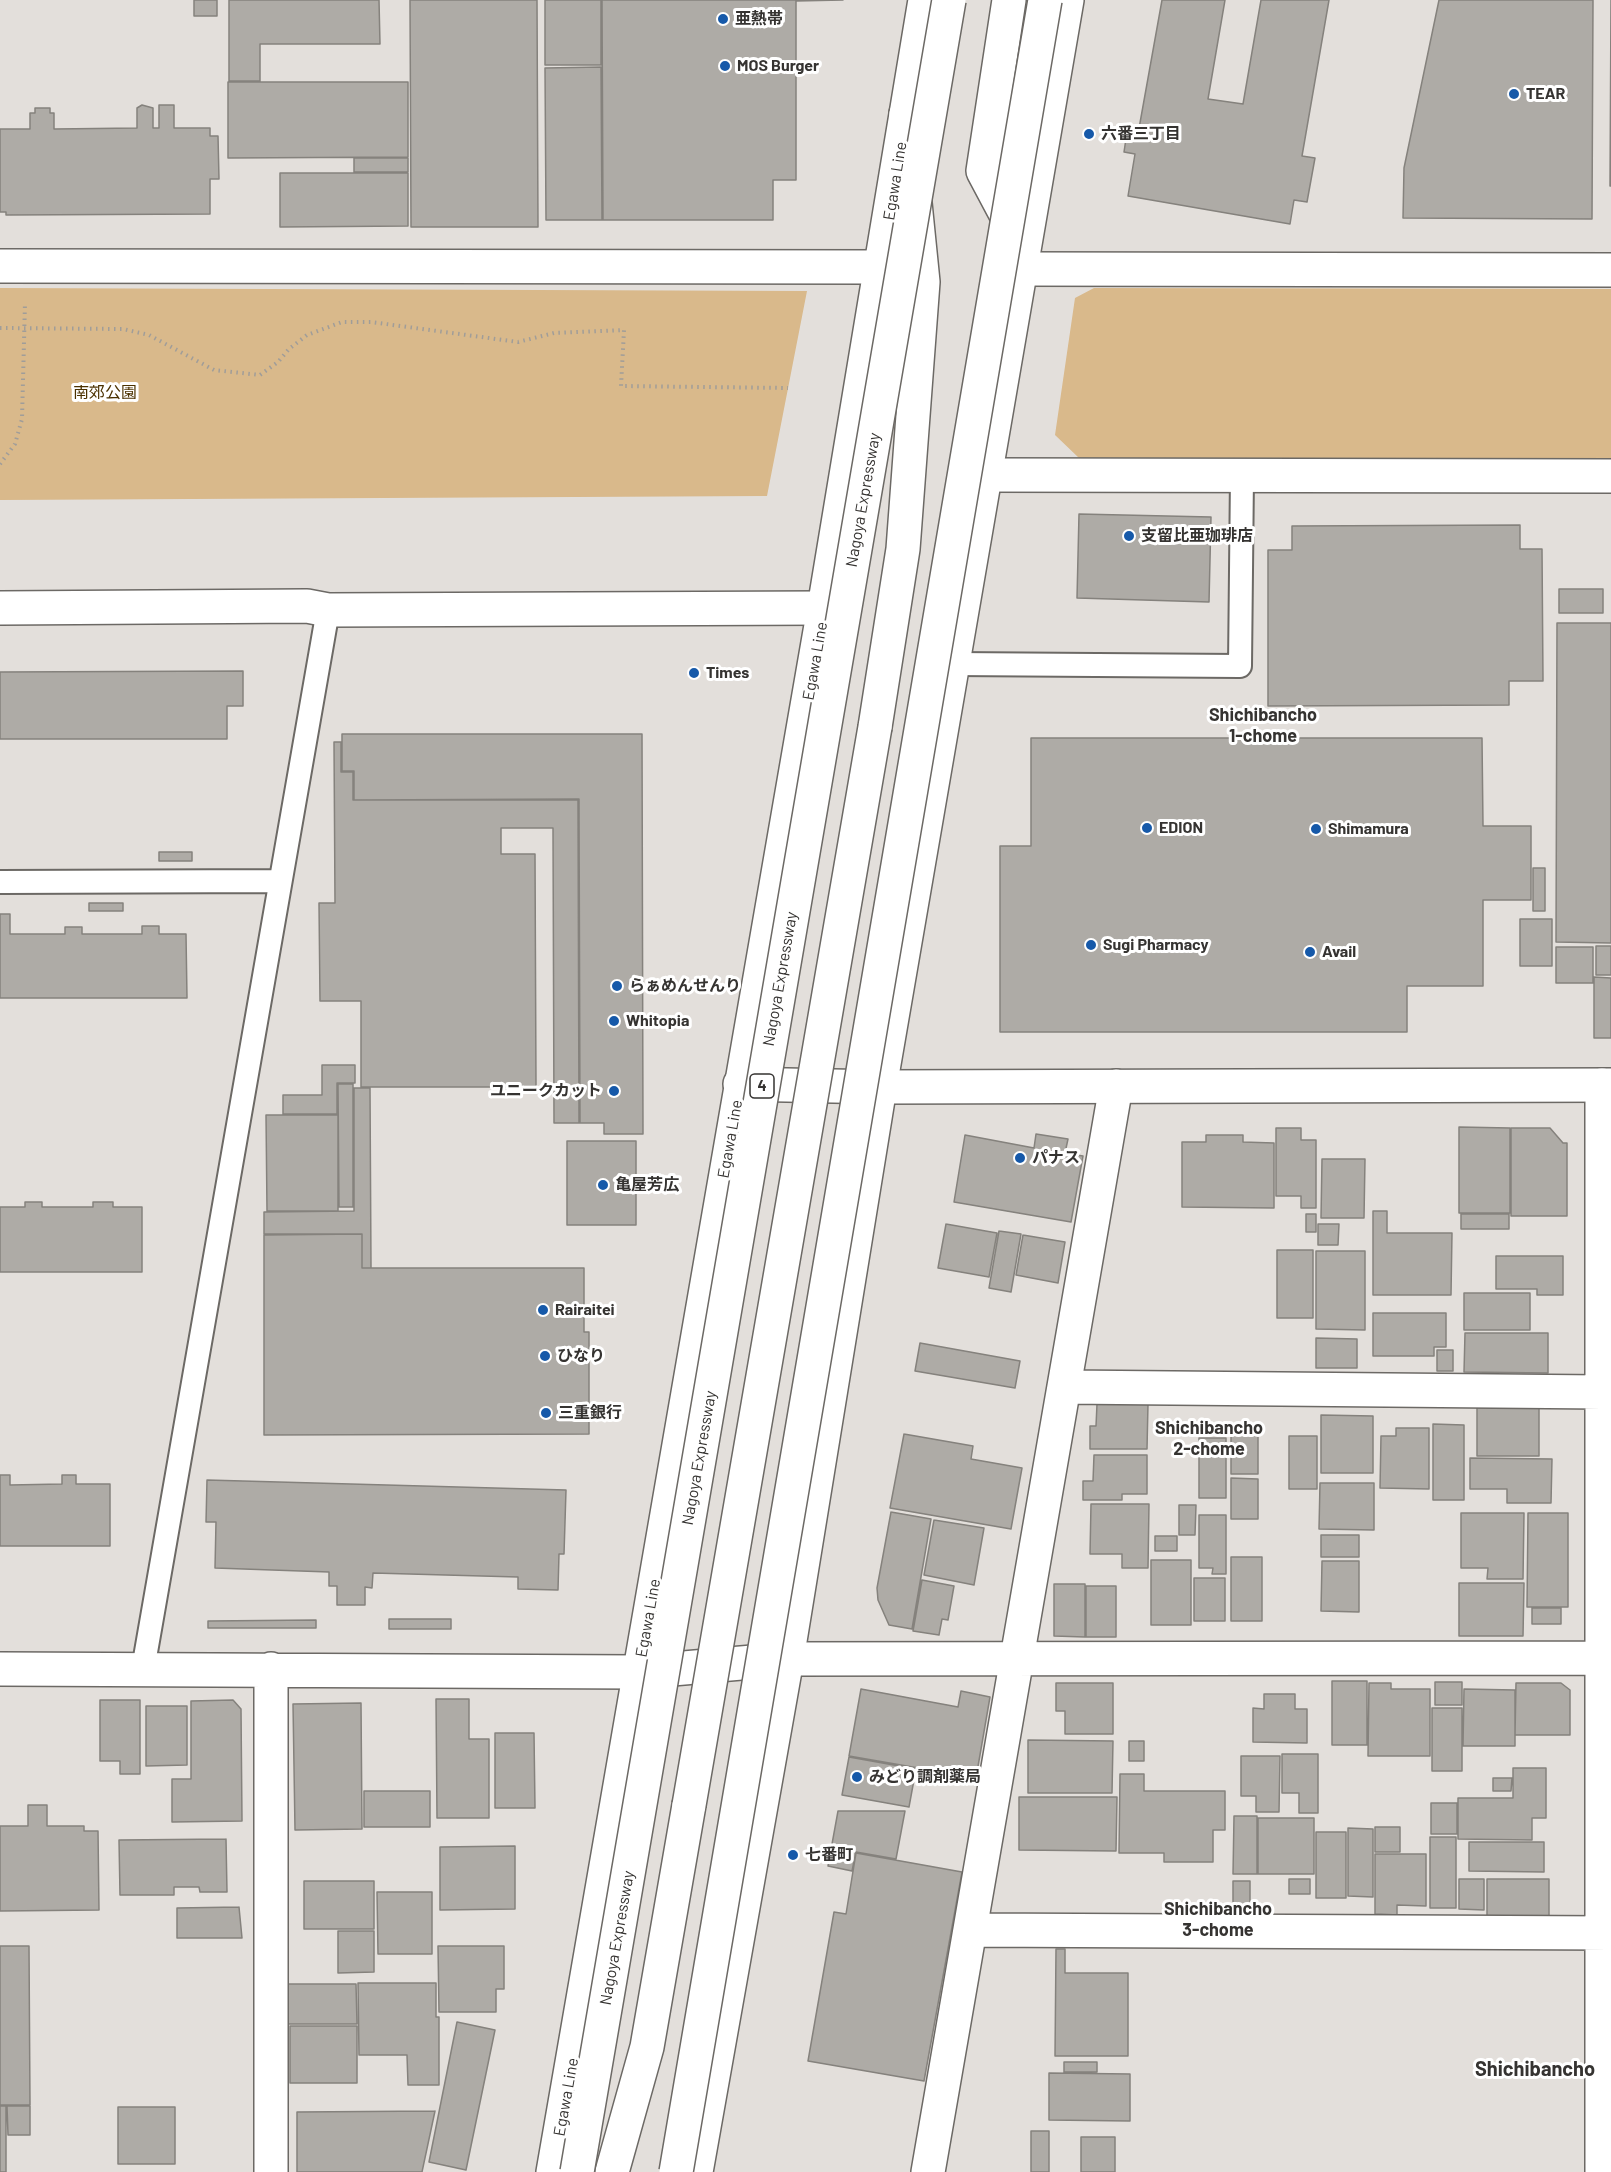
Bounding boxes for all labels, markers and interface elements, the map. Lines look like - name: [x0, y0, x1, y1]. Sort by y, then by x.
- place label: 亜熱帯: [735, 9, 783, 29]
- marker: 亜熱帯: [716, 12, 730, 26]
- place label: MOS Burger: [737, 56, 819, 76]
- marker: MOS Burger: [718, 59, 732, 73]
- place label: TEAR: [1526, 84, 1565, 104]
- marker: TEAR: [1507, 87, 1521, 101]
- place label: 六番三丁目: [1101, 124, 1181, 144]
- marker: 六番三丁目: [1082, 127, 1096, 141]
- street label: Egawa Line: [879, 140, 911, 222]
- park label: 南郊公園: [73, 383, 137, 403]
- street label: Nagoya Expressway: [842, 431, 884, 569]
- place label: 支留比亜珈琲店: [1141, 526, 1253, 546]
- marker: 支留比亜珈琲店: [1122, 529, 1136, 543]
- street label: Egawa Line: [799, 620, 831, 702]
- place label: Times: [706, 663, 749, 683]
- marker: Times: [687, 666, 701, 680]
- district label: Shichibancho 1-chome: [1209, 704, 1317, 746]
- place label: EDION: [1159, 818, 1203, 838]
- place label: Shimamura: [1328, 819, 1409, 839]
- marker: EDION: [1140, 821, 1154, 835]
- marker: Shimamura: [1309, 822, 1323, 836]
- street label: Nagoya Expressway: [759, 910, 801, 1048]
- place label: Sugi Pharmacy: [1103, 935, 1209, 955]
- marker: Sugi Pharmacy: [1084, 938, 1098, 952]
- place label: Avail: [1322, 942, 1356, 962]
- marker: Avail: [1303, 945, 1317, 959]
- place label: らぁめんせんり: [629, 976, 741, 996]
- marker: らぁめんせんり: [610, 979, 624, 993]
- place label: Whitopia: [626, 1011, 689, 1031]
- marker: Whitopia: [607, 1014, 621, 1028]
- road number: 4: [750, 1074, 774, 1098]
- place label: ユニークカット: [490, 1081, 602, 1101]
- marker: ユニークカット: [607, 1084, 621, 1098]
- street label: Egawa Line: [714, 1098, 746, 1180]
- place label: パナス: [1032, 1148, 1080, 1168]
- marker: パナス: [1013, 1151, 1027, 1165]
- place label: 亀屋芳広: [615, 1175, 679, 1195]
- marker: 亀屋芳広: [596, 1178, 610, 1192]
- place label: Rairaitei: [555, 1300, 615, 1320]
- marker: Rairaitei: [536, 1303, 550, 1317]
- place label: ひなり: [557, 1346, 605, 1366]
- marker: ひなり: [538, 1349, 552, 1363]
- street label: Nagoya Expressway: [678, 1389, 720, 1527]
- place label: 三重銀行: [558, 1403, 622, 1423]
- marker: 三重銀行: [539, 1406, 553, 1420]
- district label: Shichibancho 2-chome: [1155, 1417, 1263, 1460]
- street label: Egawa Line: [632, 1577, 664, 1659]
- place label: みどり調剤薬局: [869, 1767, 981, 1787]
- marker: みどり調剤薬局: [850, 1770, 864, 1784]
- place label: 七番町: [805, 1845, 853, 1865]
- marker: 七番町: [786, 1848, 800, 1862]
- street label: Nagoya Expressway: [596, 1869, 638, 2007]
- district label: Shichibancho 3-chome: [1164, 1898, 1272, 1940]
- street label: Egawa Line: [550, 2056, 582, 2138]
- district label: Shichibancho: [1475, 2057, 1595, 2081]

